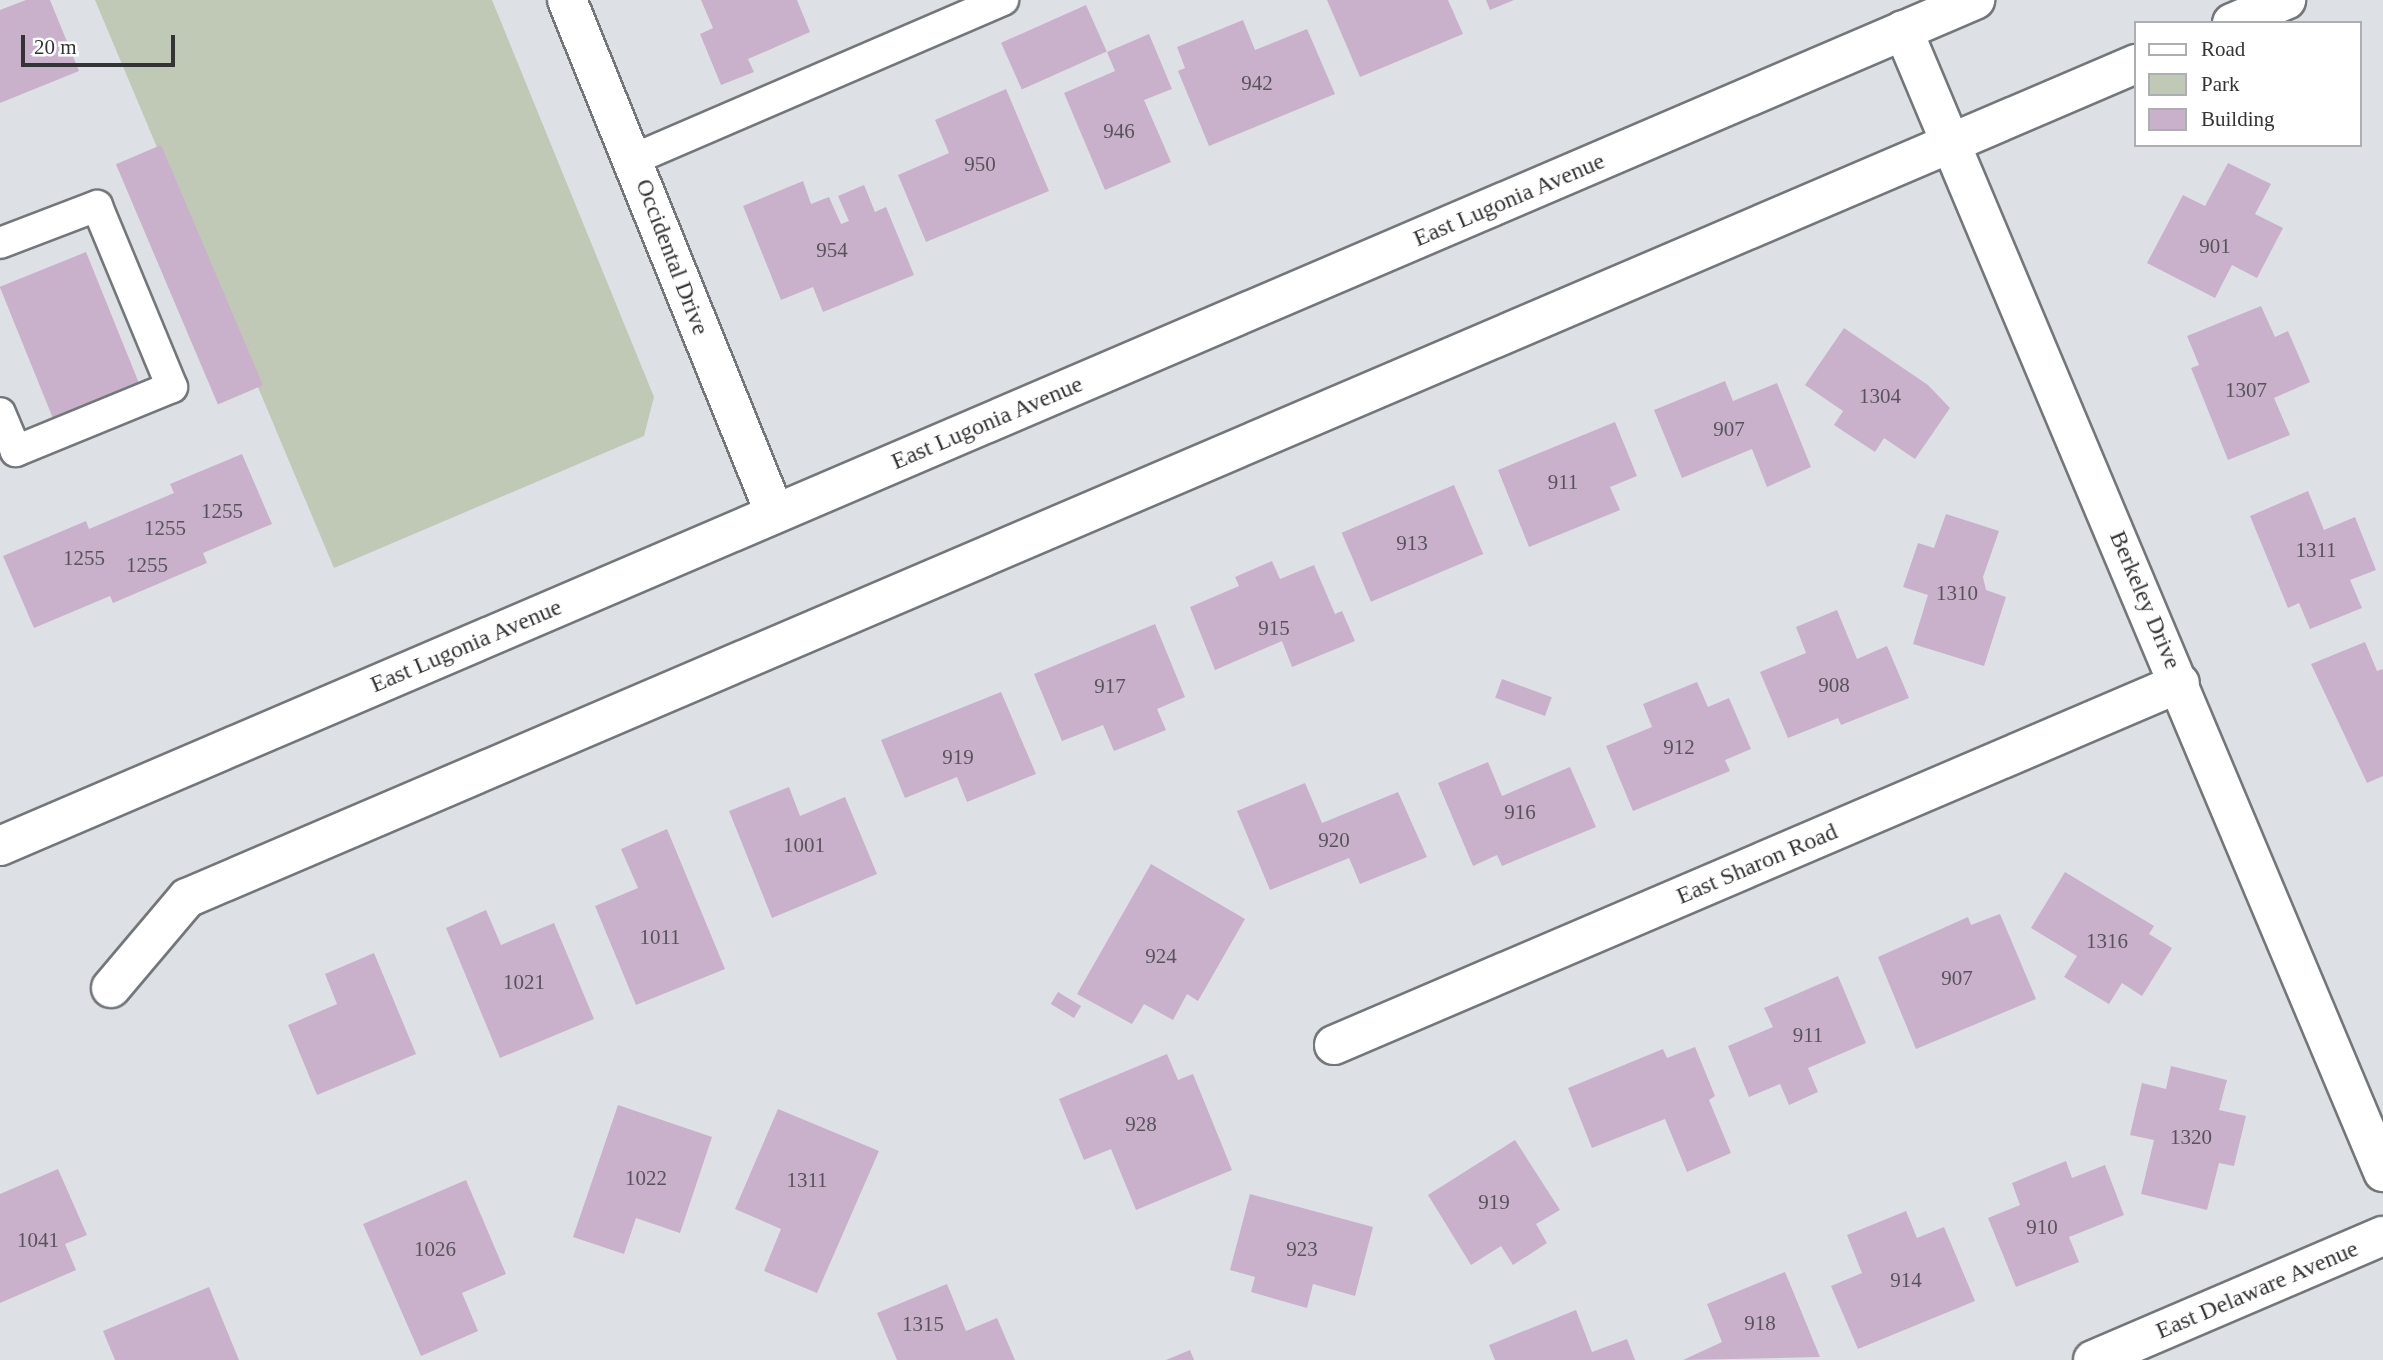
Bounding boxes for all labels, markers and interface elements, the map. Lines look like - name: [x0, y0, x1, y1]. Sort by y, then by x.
- scale bar: [24, 21, 178, 65]
- legend: [2134, 21, 2362, 147]
- text: 20 m: [34, 35, 77, 59]
- text: Road: [2201, 37, 2245, 61]
- house number: 942: [1241, 70, 1273, 96]
- text: Park: [2201, 72, 2240, 96]
- text: Building: [2201, 107, 2275, 131]
- house number: 946: [1103, 118, 1135, 144]
- street label: East Lugonia Avenue: [1408, 146, 1610, 254]
- house number: 950: [964, 151, 996, 177]
- street label: Occidental Drive: [629, 175, 715, 339]
- house number: 901: [2199, 233, 2231, 259]
- house number: 954: [816, 237, 848, 263]
- street label: East Lugonia Avenue: [886, 369, 1088, 477]
- house number: 1307: [2225, 377, 2267, 403]
- house number: 1304: [1859, 383, 1901, 409]
- house number: 907: [1713, 416, 1745, 442]
- house number: 911: [1548, 469, 1578, 495]
- house number: 1255: [201, 498, 243, 524]
- house number: 1255: [144, 515, 186, 541]
- street label: Berkeley Drive: [2103, 527, 2187, 673]
- house number: 913: [1396, 530, 1428, 556]
- house number: 1311: [2295, 537, 2337, 563]
- house number: 1255: [63, 545, 105, 571]
- house number: 1255: [126, 552, 168, 578]
- house number: 1310: [1936, 580, 1978, 606]
- street label: East Lugonia Avenue: [365, 592, 567, 700]
- house number: 915: [1258, 615, 1290, 641]
- house number: 908: [1818, 672, 1850, 698]
- house number: 917: [1094, 673, 1126, 699]
- house number: 912: [1663, 734, 1695, 760]
- house number: 919: [942, 744, 974, 770]
- house number: 916: [1504, 799, 1536, 825]
- street label: East Sharon Road: [1672, 817, 1842, 911]
- house number: 920: [1318, 827, 1350, 853]
- house number: 1001: [783, 832, 825, 858]
- house number: 1011: [639, 924, 681, 950]
- house number: 1316: [2086, 928, 2128, 954]
- house number: 924: [1145, 943, 1177, 969]
- house number: 907: [1941, 965, 1973, 991]
- house number: 1021: [503, 969, 545, 995]
- house number: 911: [1793, 1022, 1823, 1048]
- house number: 928: [1125, 1111, 1157, 1137]
- house number: 1320: [2170, 1124, 2212, 1150]
- house number: 1022: [625, 1165, 667, 1191]
- house number: 1311: [786, 1167, 828, 1193]
- house number: 919: [1478, 1189, 1510, 1215]
- house number: 910: [2026, 1214, 2058, 1240]
- house number: 1041: [17, 1227, 59, 1253]
- street label: East Delaware Avenue: [2151, 1234, 2363, 1346]
- house number: 1026: [414, 1236, 456, 1262]
- house number: 923: [1286, 1236, 1318, 1262]
- house number: 914: [1890, 1267, 1922, 1293]
- house number: 918: [1744, 1310, 1776, 1336]
- house number: 1315: [902, 1311, 944, 1337]

